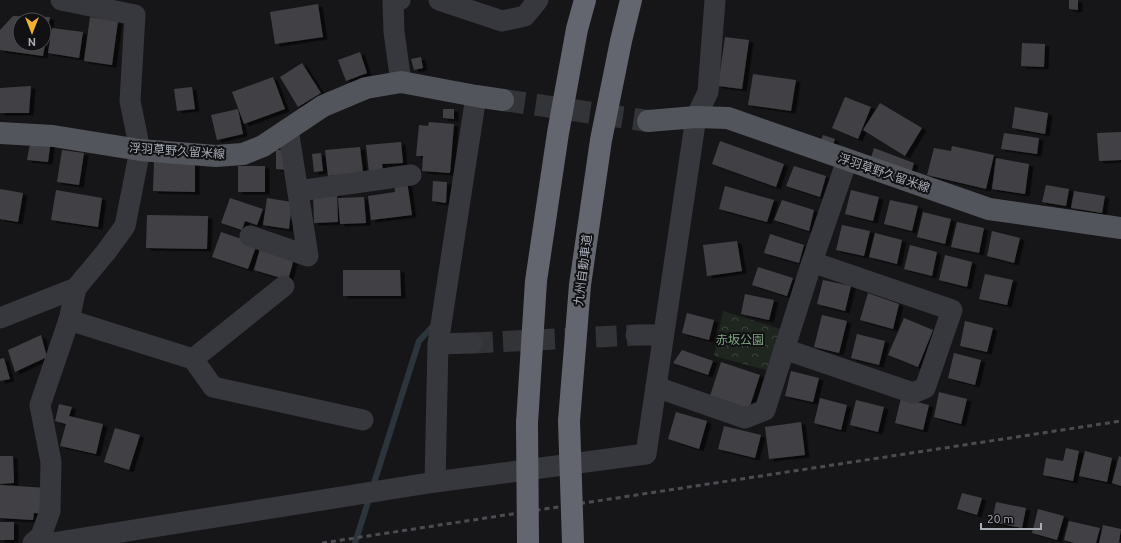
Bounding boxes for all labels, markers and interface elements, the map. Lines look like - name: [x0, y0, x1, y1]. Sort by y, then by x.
- north arrow: [12, 12, 52, 52]
- text: N: [28, 36, 36, 48]
- street label: 浮羽草野久留米線: [129, 141, 225, 160]
- street label: 浮羽草野久留米線: [837, 151, 932, 194]
- street label: 九州自動車道: [572, 233, 593, 306]
- park label: 赤坂公園: [716, 333, 764, 346]
- scale bar: [981, 505, 1041, 531]
- text: 20 m: [987, 512, 1014, 525]

